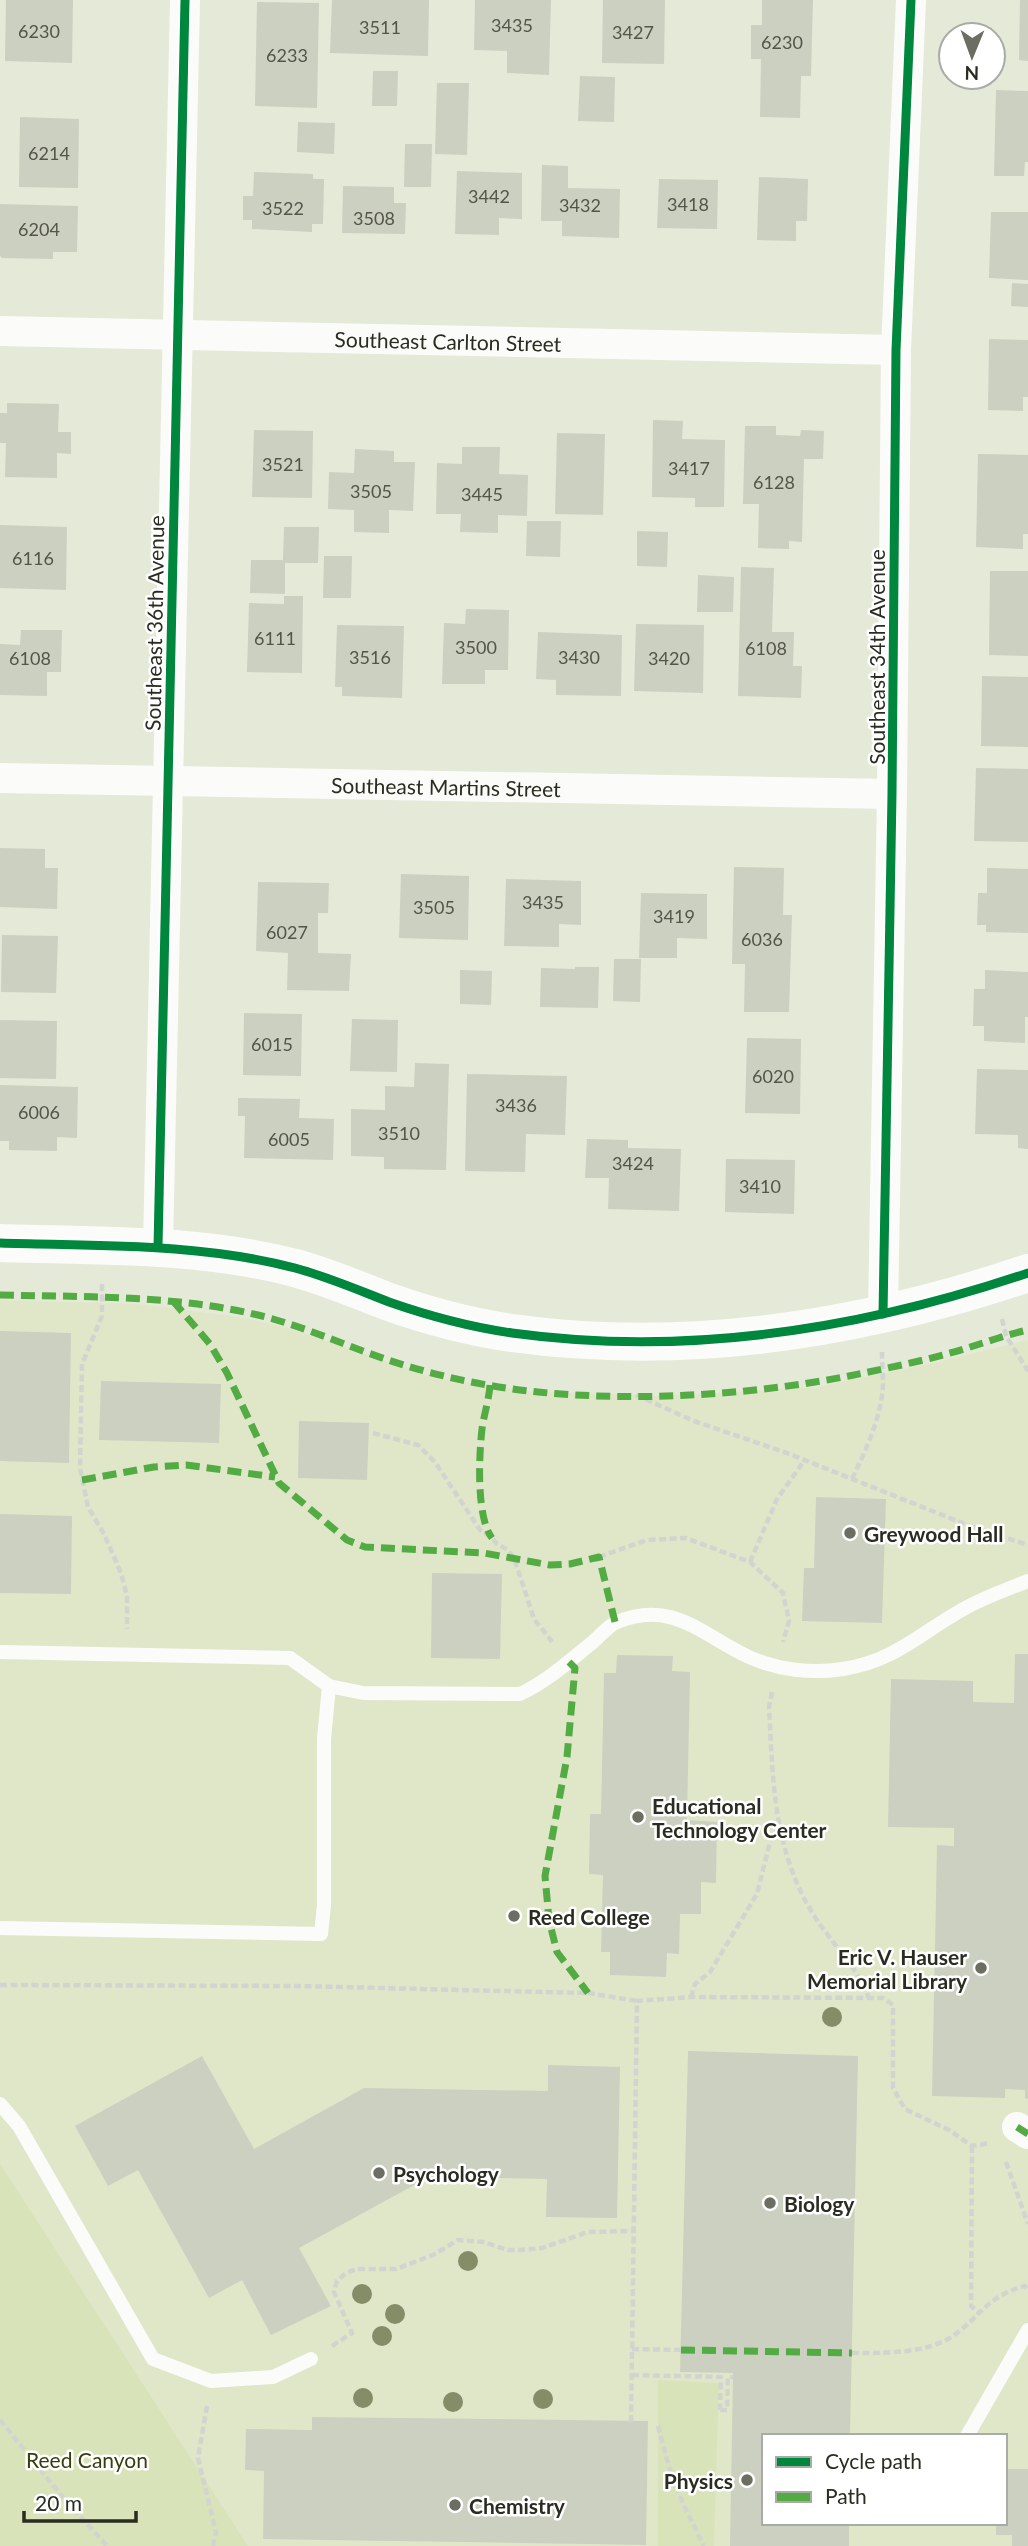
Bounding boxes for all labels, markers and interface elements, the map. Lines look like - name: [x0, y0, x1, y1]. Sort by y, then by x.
- house number: 3435: [491, 14, 533, 36]
- house number: 3511: [359, 16, 401, 38]
- house number: 6230: [18, 20, 60, 42]
- house number: 3427: [612, 21, 654, 43]
- north arrow: [937, 21, 1007, 91]
- house number: 6230: [761, 31, 803, 53]
- house number: 6233: [266, 44, 308, 66]
- text: N: [964, 62, 979, 85]
- house number: 6214: [28, 142, 70, 164]
- house number: 3442: [468, 185, 510, 207]
- house number: 3418: [667, 193, 709, 215]
- house number: 3432: [559, 194, 601, 216]
- house number: 3522: [262, 197, 304, 219]
- house number: 3508: [353, 207, 395, 229]
- house number: 6204: [18, 218, 60, 240]
- street label: Southeast Carlton Street: [334, 326, 562, 355]
- house number: 3521: [262, 453, 304, 475]
- house number: 3417: [668, 457, 710, 479]
- house number: 6128: [753, 471, 795, 493]
- house number: 3505: [350, 480, 392, 502]
- house number: 3445: [461, 483, 503, 505]
- street label: Southeast 36th Avenue: [140, 515, 168, 731]
- house number: 6116: [12, 547, 54, 569]
- street label: Southeast 34th Avenue: [864, 549, 889, 765]
- house number: 6111: [254, 627, 296, 649]
- house number: 3500: [455, 636, 497, 658]
- house number: 6108: [745, 637, 787, 659]
- house number: 3516: [349, 646, 391, 668]
- house number: 3430: [558, 646, 600, 668]
- house number: 6108: [9, 647, 51, 669]
- house number: 3420: [648, 647, 690, 669]
- street label: Southeast Martins Street: [331, 771, 561, 801]
- house number: 3435: [522, 891, 564, 913]
- house number: 3505: [413, 896, 455, 918]
- house number: 3419: [653, 905, 695, 927]
- house number: 6027: [266, 921, 308, 943]
- house number: 6036: [741, 928, 783, 950]
- house number: 6015: [251, 1033, 293, 1055]
- house number: 6020: [752, 1065, 794, 1087]
- house number: 3436: [495, 1094, 537, 1116]
- house number: 6006: [18, 1101, 60, 1123]
- house number: 3510: [378, 1122, 420, 1144]
- house number: 6005: [268, 1128, 310, 1150]
- house number: 3424: [612, 1152, 654, 1174]
- house number: 3410: [739, 1175, 781, 1197]
- place label: Greywood Hall: [864, 1521, 1003, 1546]
- marker: Greywood Hall: [842, 1525, 858, 1541]
- place label: Educational Technology Center: [652, 1793, 827, 1842]
- marker: Educational Technology Center: [630, 1809, 646, 1825]
- place label: Reed College: [528, 1904, 650, 1929]
- marker: Reed College: [506, 1908, 522, 1924]
- place label: Eric V. Hauser Memorial Library: [807, 1944, 968, 1993]
- marker: Eric V. Hauser Memorial Library: [973, 1960, 989, 1976]
- place label: Psychology: [393, 2161, 500, 2186]
- marker: Psychology: [371, 2165, 387, 2181]
- place label: Biology: [784, 2191, 855, 2216]
- marker: Biology: [762, 2195, 778, 2211]
- legend: [762, 2434, 1007, 2525]
- park label: Reed Canyon: [26, 2447, 148, 2472]
- text: Cycle path: [825, 2448, 922, 2473]
- place label: Physics: [664, 2468, 733, 2493]
- marker: Physics: [739, 2472, 755, 2488]
- scale bar: [24, 2480, 136, 2524]
- text: Path: [825, 2483, 867, 2508]
- text: 20 m: [35, 2490, 82, 2515]
- place label: Chemistry: [469, 2493, 566, 2518]
- marker: Chemistry: [447, 2497, 463, 2513]

